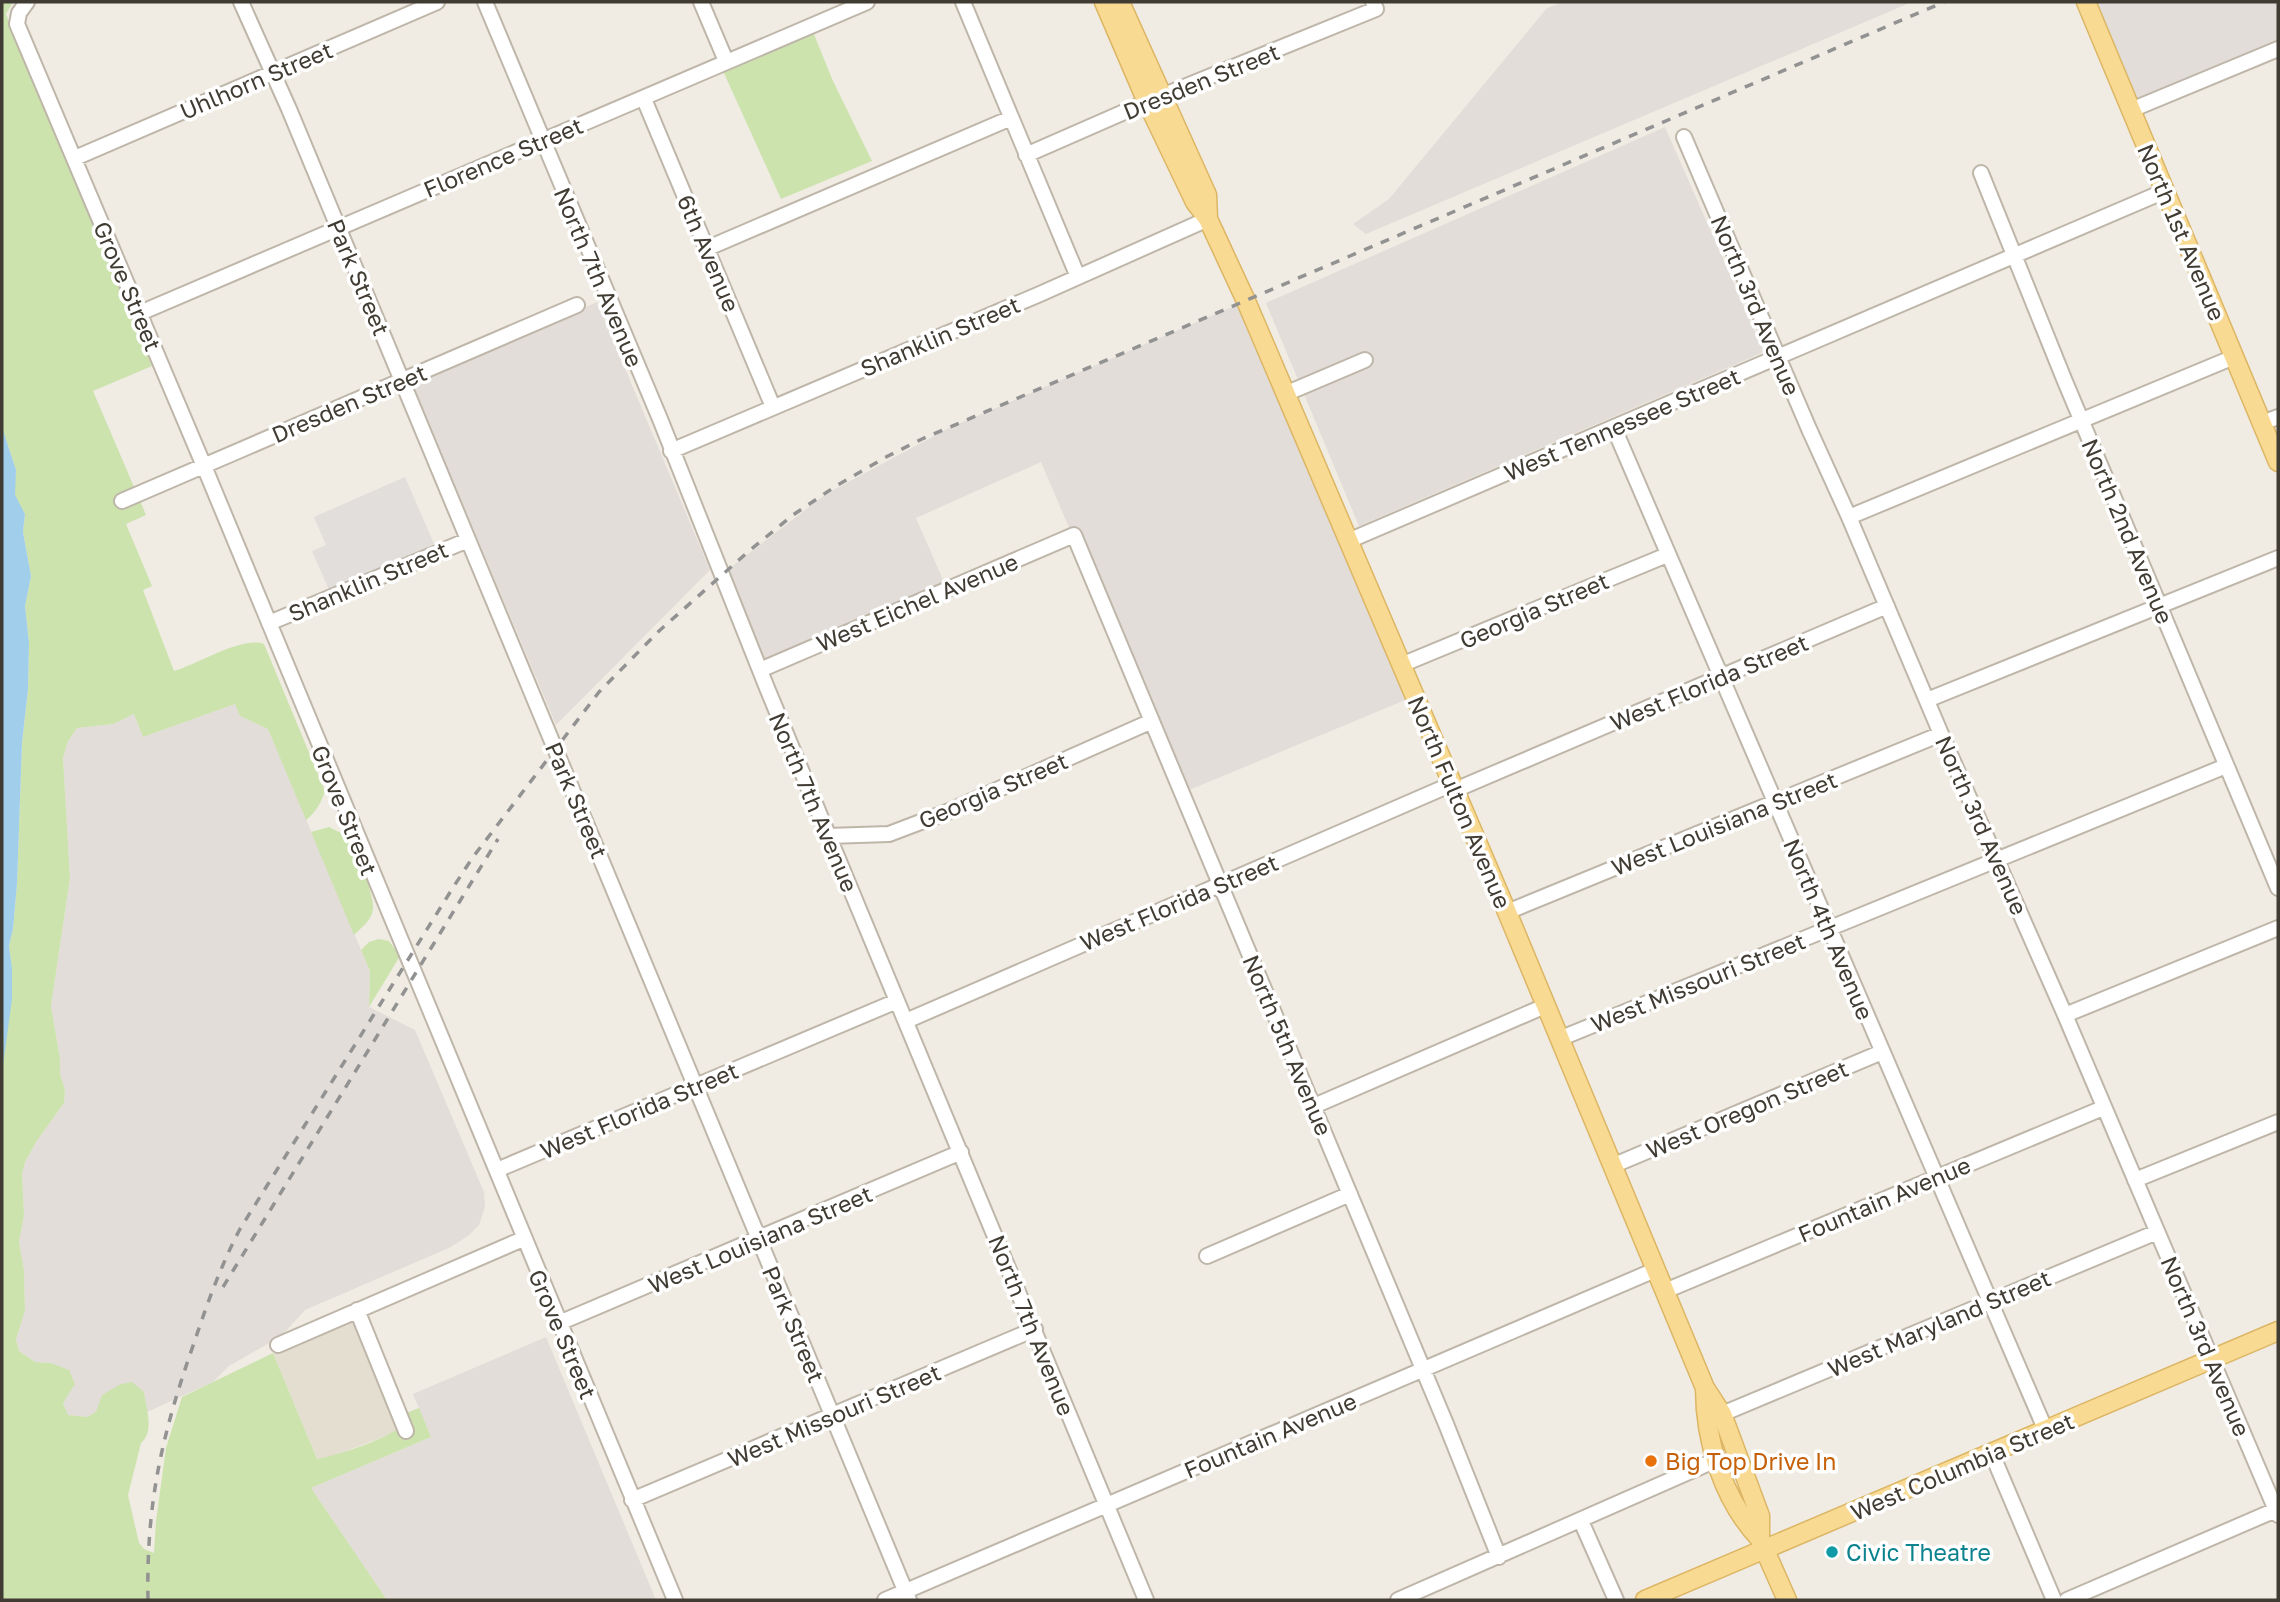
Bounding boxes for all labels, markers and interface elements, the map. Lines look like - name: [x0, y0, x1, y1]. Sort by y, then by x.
- street label: Uhlhorn Street: [175, 35, 337, 125]
- street label: Dresden Street: [1119, 37, 1283, 125]
- street label: Florence Street: [419, 111, 587, 203]
- street label: North 1st Avenue: [2132, 139, 2232, 325]
- street label: North 7th Avenue: [549, 183, 649, 371]
- street label: 6th Avenue: [672, 190, 746, 316]
- street label: North 3rd Avenue: [1705, 211, 1807, 399]
- street label: Park Street: [322, 215, 396, 339]
- street label: Grove Street: [88, 217, 168, 355]
- street label: Shanklin Street: [856, 290, 1024, 382]
- street label: Dresden Street: [267, 358, 431, 448]
- street label: West Tennessee Street: [1500, 362, 1744, 486]
- street label: North 2nd Avenue: [2076, 434, 2180, 628]
- street label: Shanklin Street: [284, 535, 452, 627]
- street label: West Eichel Avenue: [812, 547, 1022, 657]
- street label: Georgia Street: [1455, 566, 1613, 654]
- street label: West Florida Street: [1606, 628, 1812, 736]
- street label: North Fulton Avenue: [1402, 691, 1518, 913]
- street label: North 7th Avenue: [764, 708, 864, 896]
- street label: North 3rd Avenue: [1930, 731, 2034, 919]
- street label: Park Street: [540, 738, 614, 862]
- street label: Grove Street: [306, 741, 384, 879]
- street label: Georgia Street: [914, 746, 1072, 834]
- street label: West Louisiana Street: [1607, 765, 1841, 881]
- street label: North 4th Avenue: [1778, 834, 1880, 1024]
- street label: West Florida Street: [1076, 848, 1282, 956]
- street label: West Missouri Street: [1587, 926, 1809, 1038]
- street label: North 5th Avenue: [1237, 950, 1339, 1140]
- street label: West Oregon Street: [1642, 1054, 1852, 1164]
- street label: West Florida Street: [536, 1056, 742, 1164]
- street label: Fountain Avenue: [1794, 1150, 1974, 1248]
- street label: West Louisiana Street: [644, 1179, 876, 1299]
- street label: North 7th Avenue: [983, 1231, 1081, 1419]
- street label: North 3rd Avenue: [2155, 1252, 2257, 1440]
- street label: Park Street: [757, 1262, 831, 1386]
- street label: West Maryland Street: [1823, 1263, 2055, 1383]
- street label: Grove Street: [523, 1265, 603, 1403]
- street label: West Missouri Street: [723, 1357, 945, 1473]
- street label: Fountain Avenue: [1180, 1386, 1360, 1484]
- street label: West Columbia Street: [1846, 1406, 2078, 1526]
- place label: Big Top Drive In: [1665, 1447, 1836, 1475]
- marker: Big Top Drive In: [1643, 1453, 1659, 1469]
- place label: Civic Theatre: [1846, 1538, 1991, 1566]
- marker: Civic Theatre: [1824, 1544, 1840, 1560]

